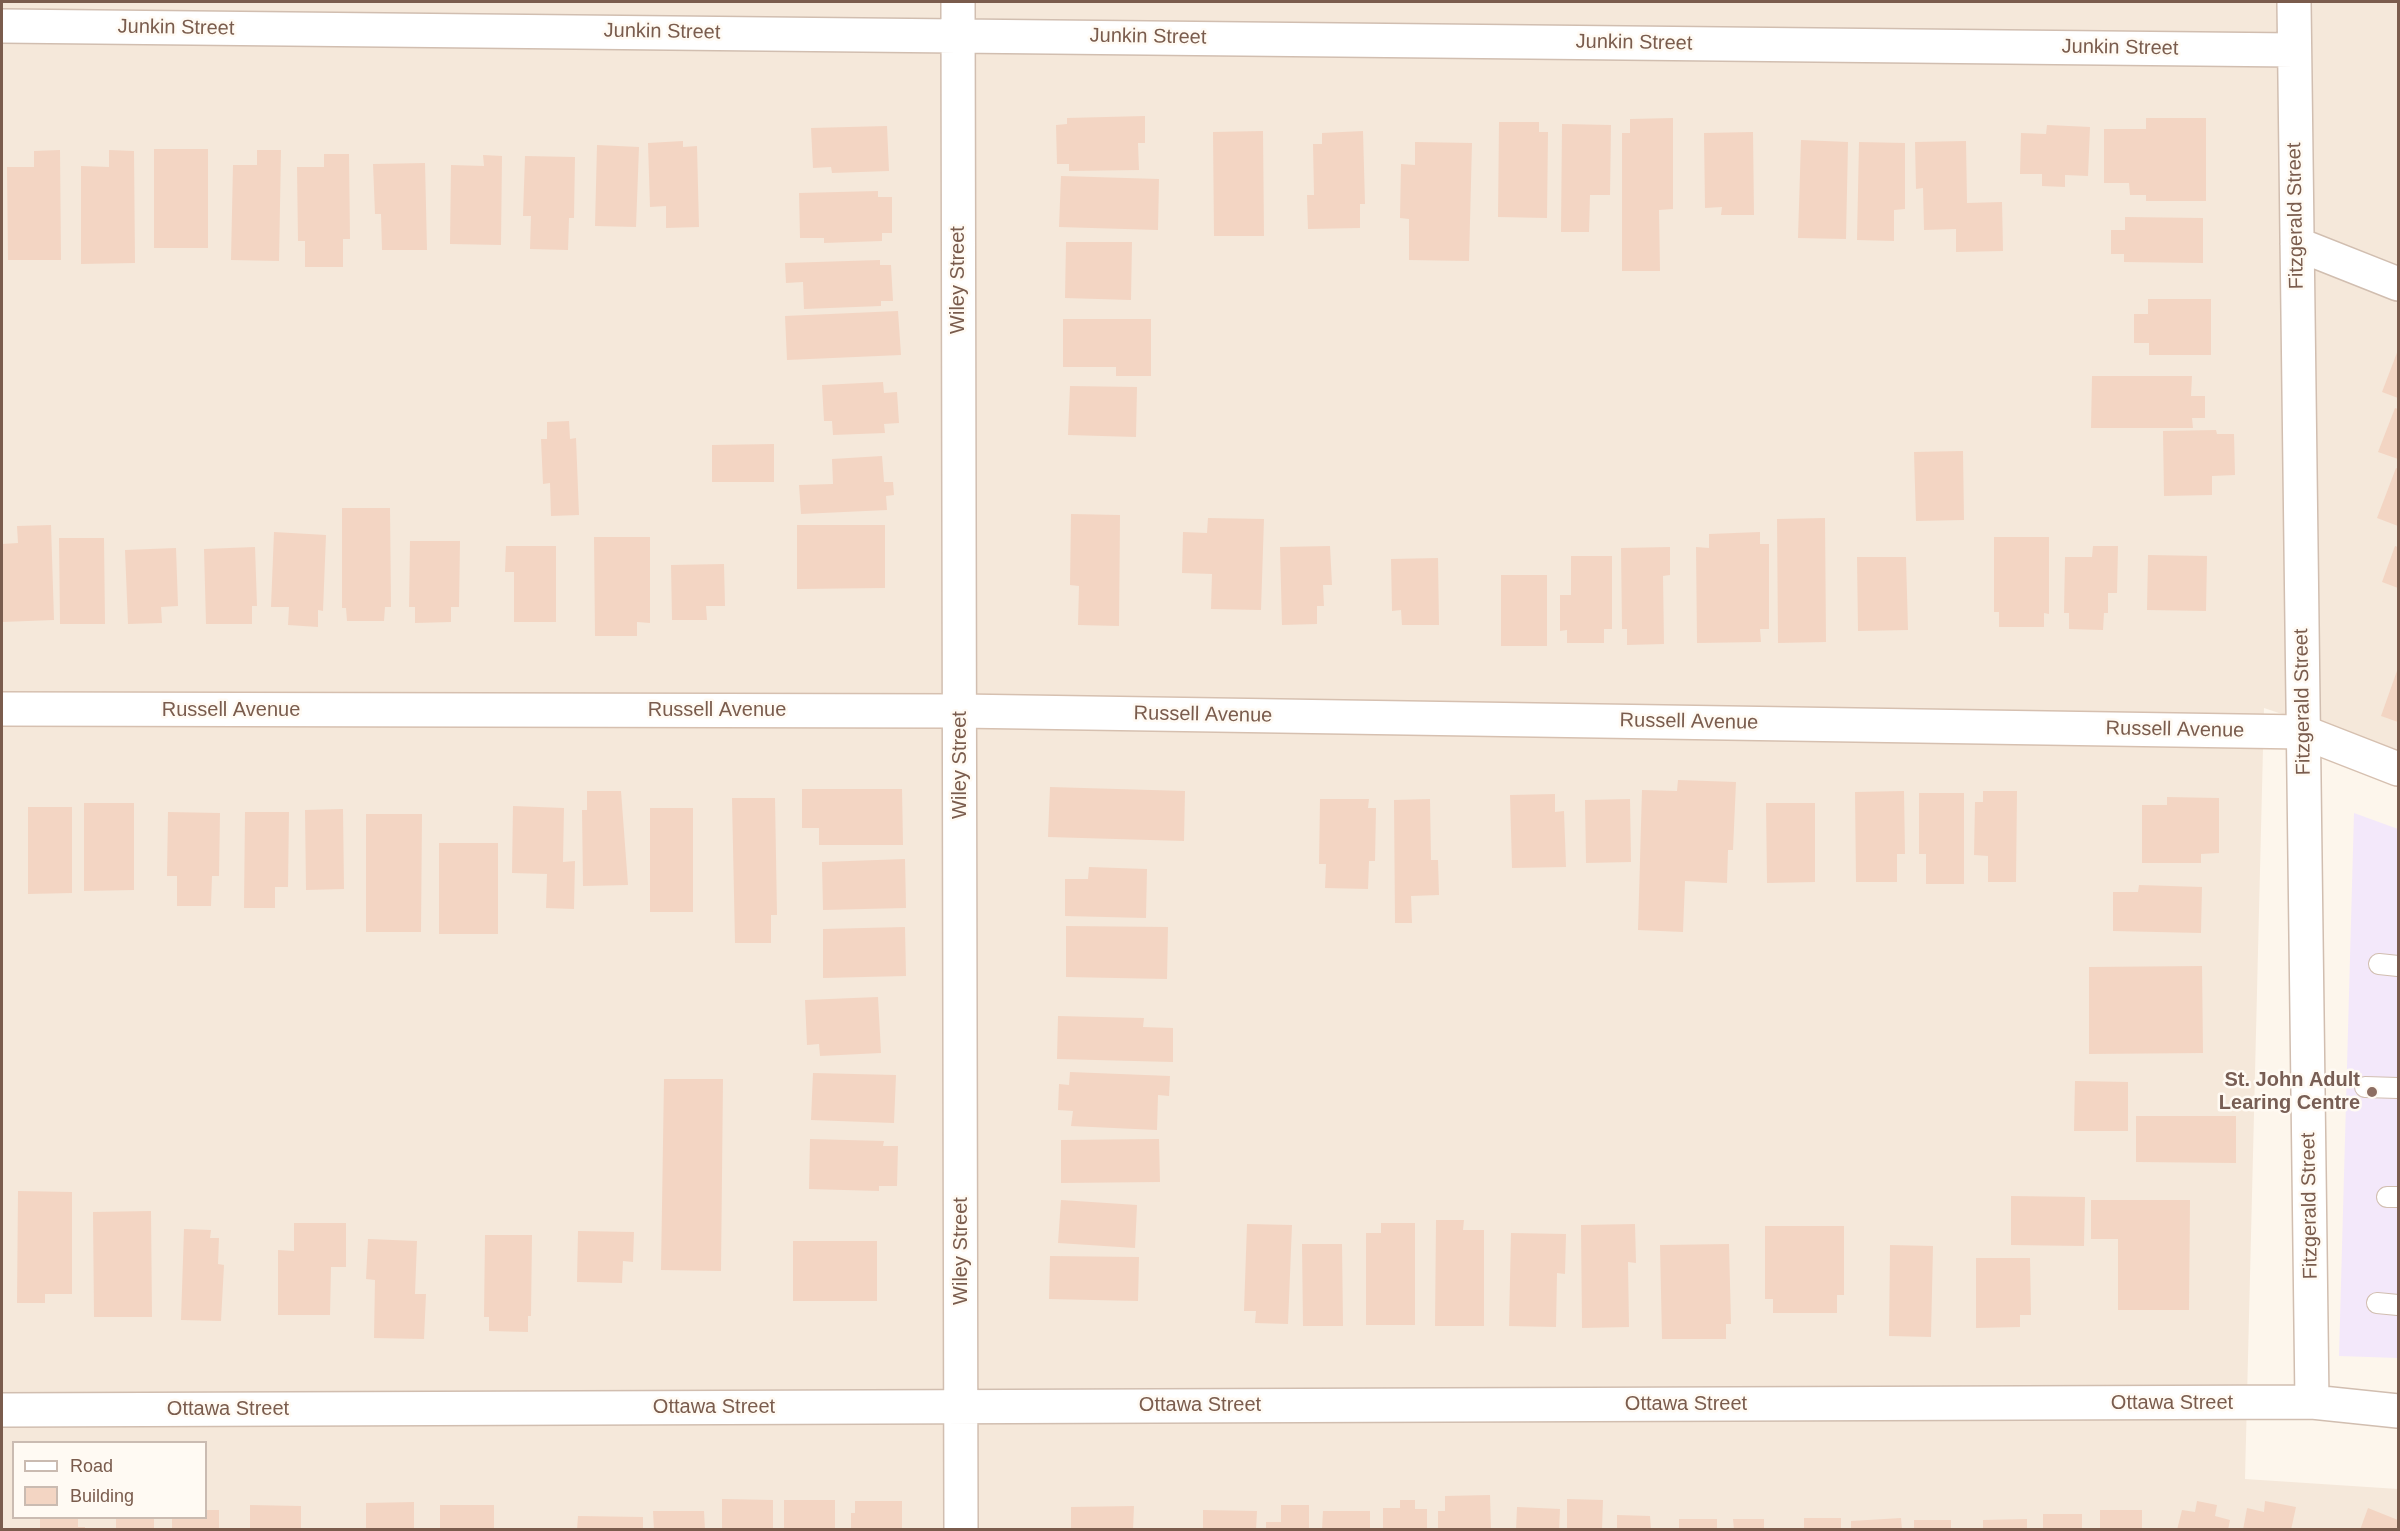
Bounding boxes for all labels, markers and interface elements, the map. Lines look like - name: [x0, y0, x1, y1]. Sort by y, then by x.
- street label: Junkin Street: [117, 15, 235, 41]
- street label: Junkin Street: [603, 19, 721, 45]
- street label: Junkin Street: [1089, 24, 1207, 50]
- street label: Junkin Street: [1575, 30, 1693, 56]
- street label: Junkin Street: [2061, 35, 2179, 61]
- street label: Fitzgerald Street: [2283, 142, 2309, 290]
- street label: Wiley Street: [946, 226, 970, 334]
- street label: Fitzgerald Street: [2290, 628, 2316, 776]
- street label: Russell Avenue: [162, 698, 300, 722]
- street label: Russell Avenue: [648, 698, 786, 722]
- street label: Russell Avenue: [1133, 702, 1273, 728]
- street label: Russell Avenue: [1619, 709, 1759, 735]
- street label: Wiley Street: [948, 711, 972, 819]
- street label: Russell Avenue: [2105, 717, 2245, 743]
- place label: St. John Adult Learing Centre: [2219, 1068, 2360, 1115]
- marker: St. John Adult Learing Centre: [2365, 1085, 2379, 1099]
- street label: Fitzgerald Street: [2297, 1132, 2323, 1280]
- street label: Wiley Street: [949, 1197, 973, 1305]
- street label: Ottawa Street: [2111, 1391, 2233, 1415]
- street label: Ottawa Street: [1625, 1392, 1747, 1416]
- street label: Ottawa Street: [1139, 1393, 1261, 1417]
- street label: Ottawa Street: [653, 1395, 775, 1419]
- street label: Ottawa Street: [167, 1397, 289, 1421]
- legend: [12, 1441, 207, 1519]
- text: Road: [70, 1456, 113, 1476]
- text: Building: [70, 1486, 134, 1506]

